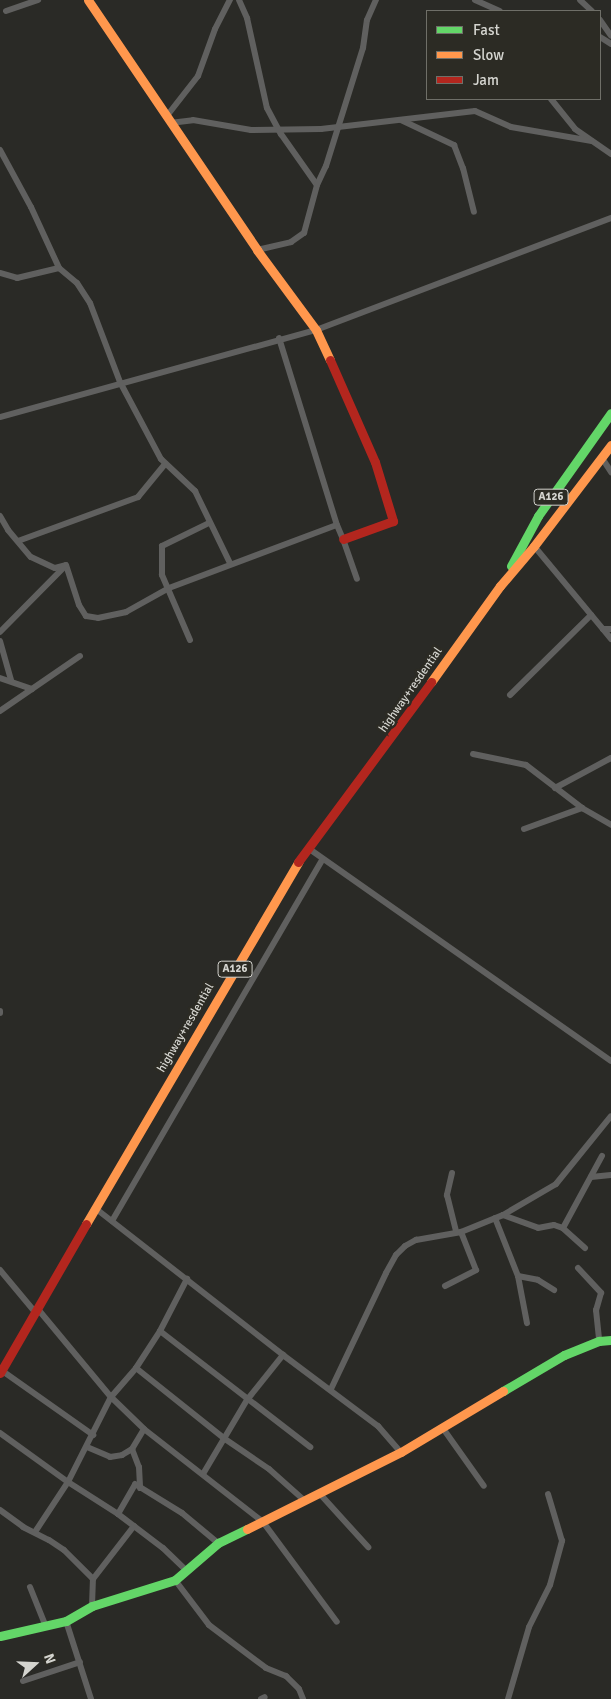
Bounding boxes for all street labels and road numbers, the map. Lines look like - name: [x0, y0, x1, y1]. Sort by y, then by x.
- road number: A126: [534, 488, 568, 506]
- street label: highway+resdential: [376, 645, 446, 735]
- road number: A126: [218, 961, 252, 978]
- street label: highway+resdential: [155, 981, 217, 1075]

